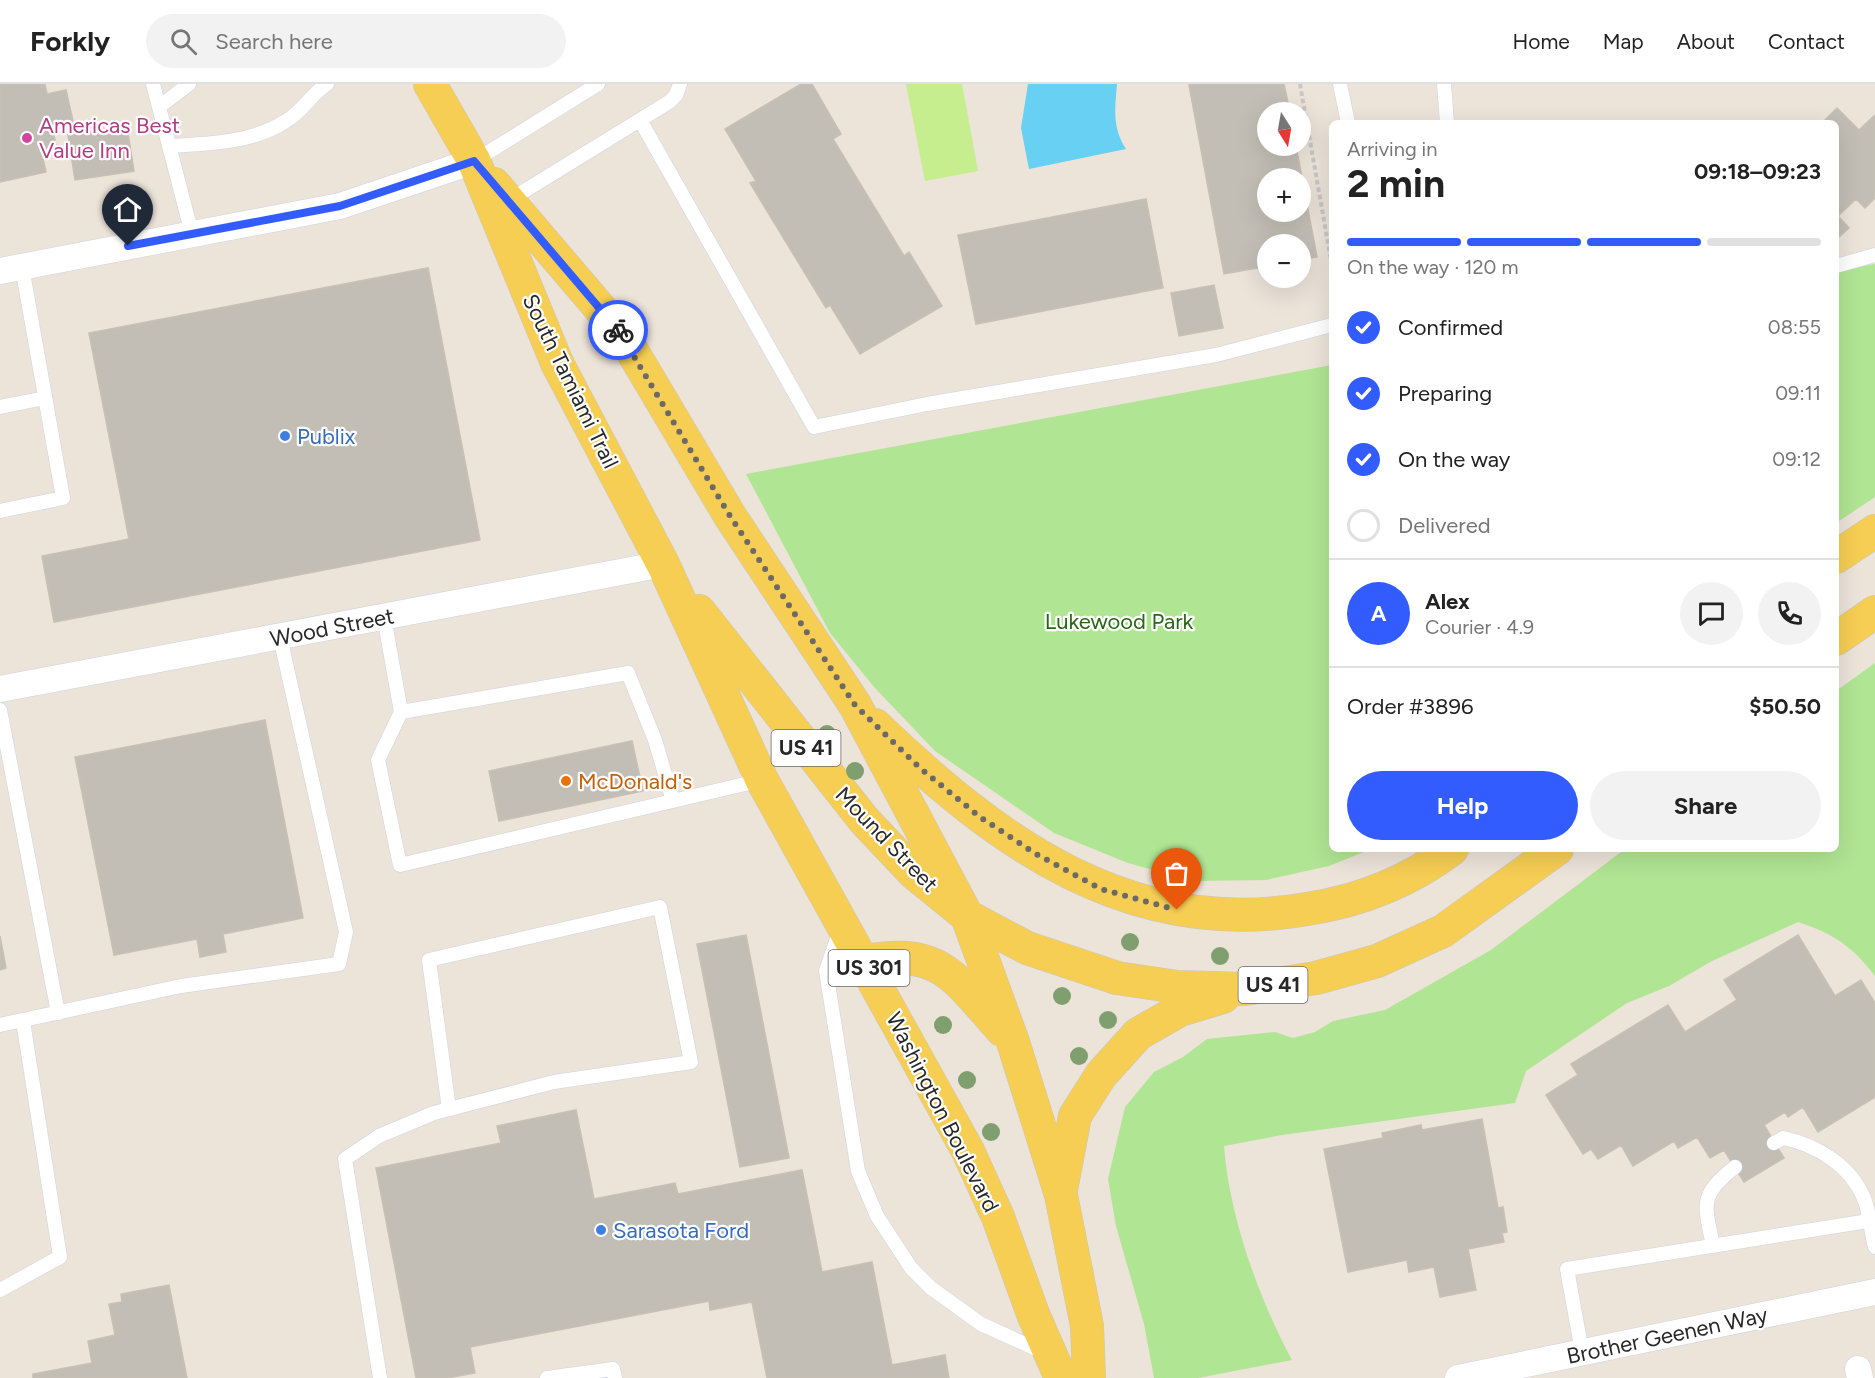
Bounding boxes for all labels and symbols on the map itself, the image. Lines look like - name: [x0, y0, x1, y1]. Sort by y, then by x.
- north arrow: [1257, 102, 1311, 156]
- place label: Americas Best Value Inn: [39, 112, 180, 164]
- marker: Americas Best Value Inn: [20, 131, 34, 145]
- pin: [102, 184, 153, 246]
- street label: South Tamiami Trail: [517, 290, 624, 473]
- courier: [588, 300, 648, 360]
- place label: Publix: [297, 423, 356, 450]
- marker: Publix: [278, 429, 292, 443]
- street label: Wood Street: [268, 602, 396, 653]
- park label: Lukewood Park: [1045, 608, 1194, 635]
- road number: US 41: [772, 730, 840, 766]
- place label: McDonald's: [578, 768, 692, 795]
- marker: McDonald's: [559, 774, 573, 788]
- street label: Mound Street: [830, 781, 944, 898]
- pin: [1151, 848, 1202, 910]
- road number: US 301: [828, 950, 910, 986]
- road number: US 41: [1238, 967, 1308, 1003]
- street label: Washington Boulevard: [880, 1008, 1005, 1217]
- place label: Sarasota Ford: [613, 1217, 749, 1244]
- marker: Sarasota Ford: [594, 1223, 608, 1237]
- street label: Brother Geenen Way: [1564, 1301, 1770, 1370]

